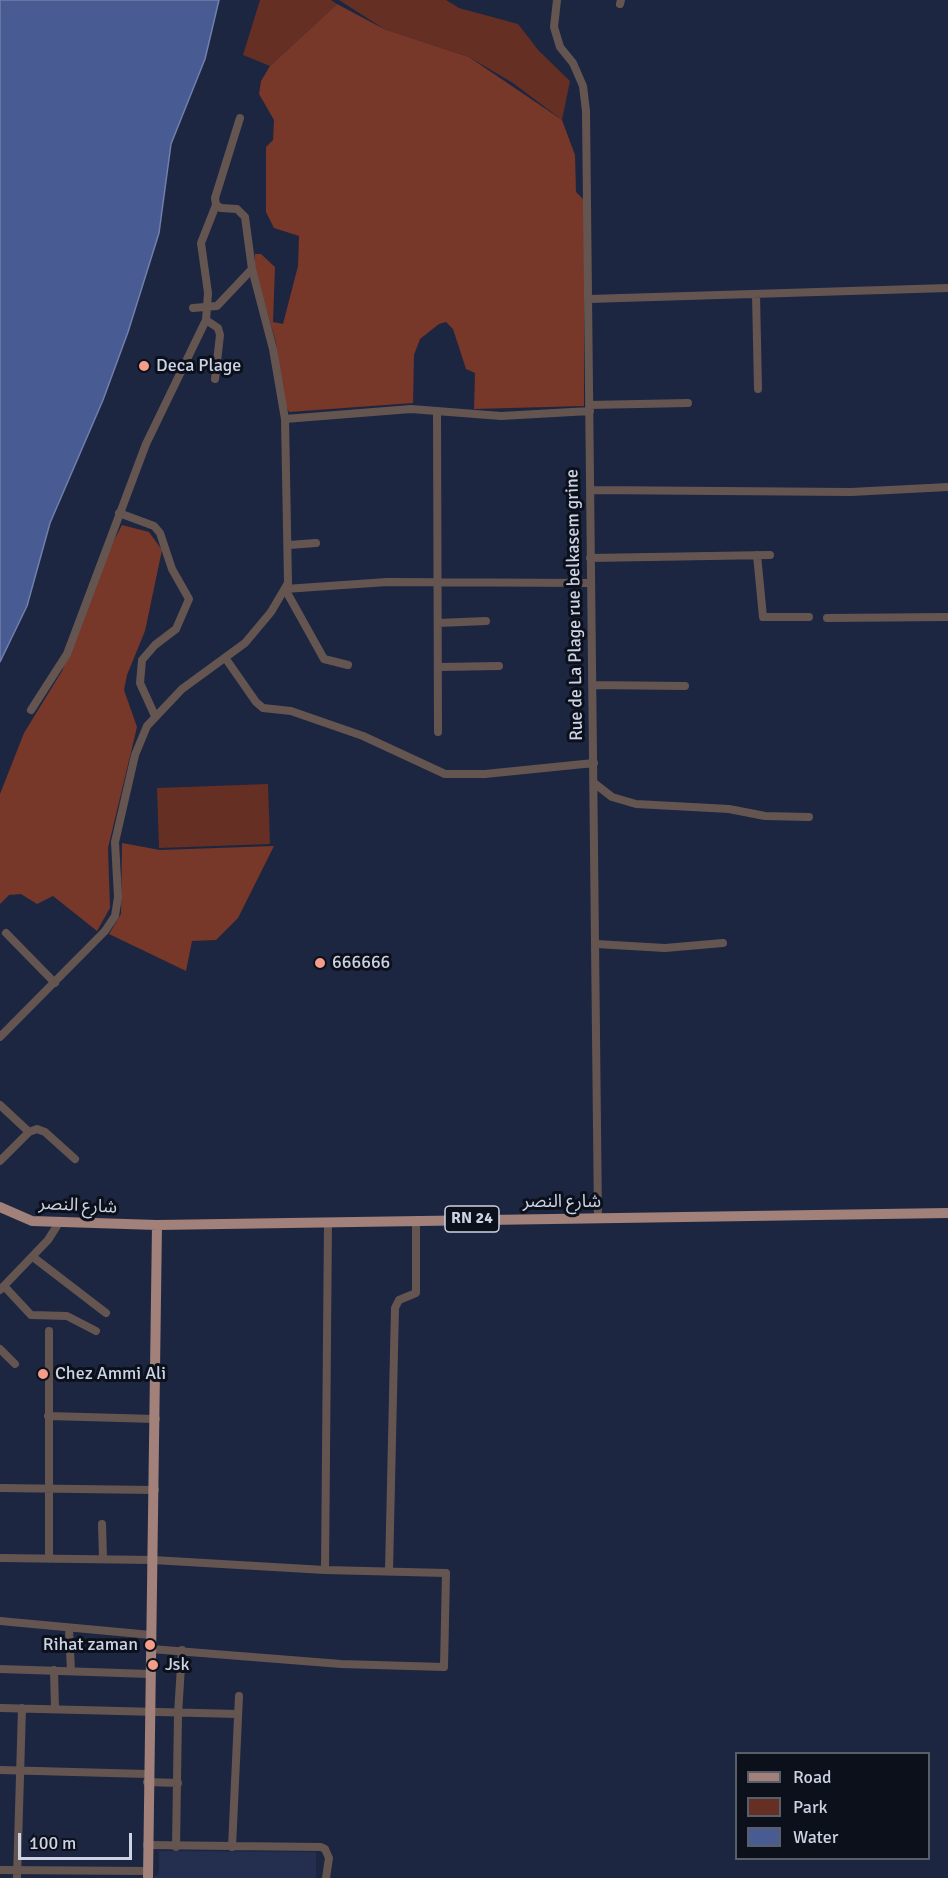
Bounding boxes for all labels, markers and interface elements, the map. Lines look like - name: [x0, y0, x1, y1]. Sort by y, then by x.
- place label: Deca Plage: [156, 355, 241, 377]
- marker: Deca Plage: [137, 359, 151, 373]
- street label: Rue de La Plage rue belkasem grine: [562, 469, 588, 741]
- place label: 666666: [332, 952, 390, 974]
- marker: 666666: [313, 956, 327, 970]
- street label: شارع النصر: [523, 1191, 601, 1213]
- street label: شارع النصر: [38, 1193, 118, 1219]
- road number: RN 24: [445, 1206, 499, 1232]
- place label: Chez Ammi Ali: [55, 1363, 166, 1385]
- marker: Chez Ammi Ali: [36, 1367, 50, 1381]
- place label: Rihat zaman: [43, 1634, 138, 1656]
- marker: Rihat zaman: [143, 1638, 157, 1652]
- place label: Jsk: [165, 1654, 189, 1676]
- marker: Jsk: [146, 1658, 160, 1672]
- legend: [735, 1752, 930, 1860]
- text: Road: [793, 1766, 832, 1788]
- text: Park: [793, 1796, 828, 1818]
- scale bar: [21, 1821, 135, 1859]
- text: Water: [793, 1826, 838, 1848]
- text: 100 m: [29, 1832, 76, 1854]

